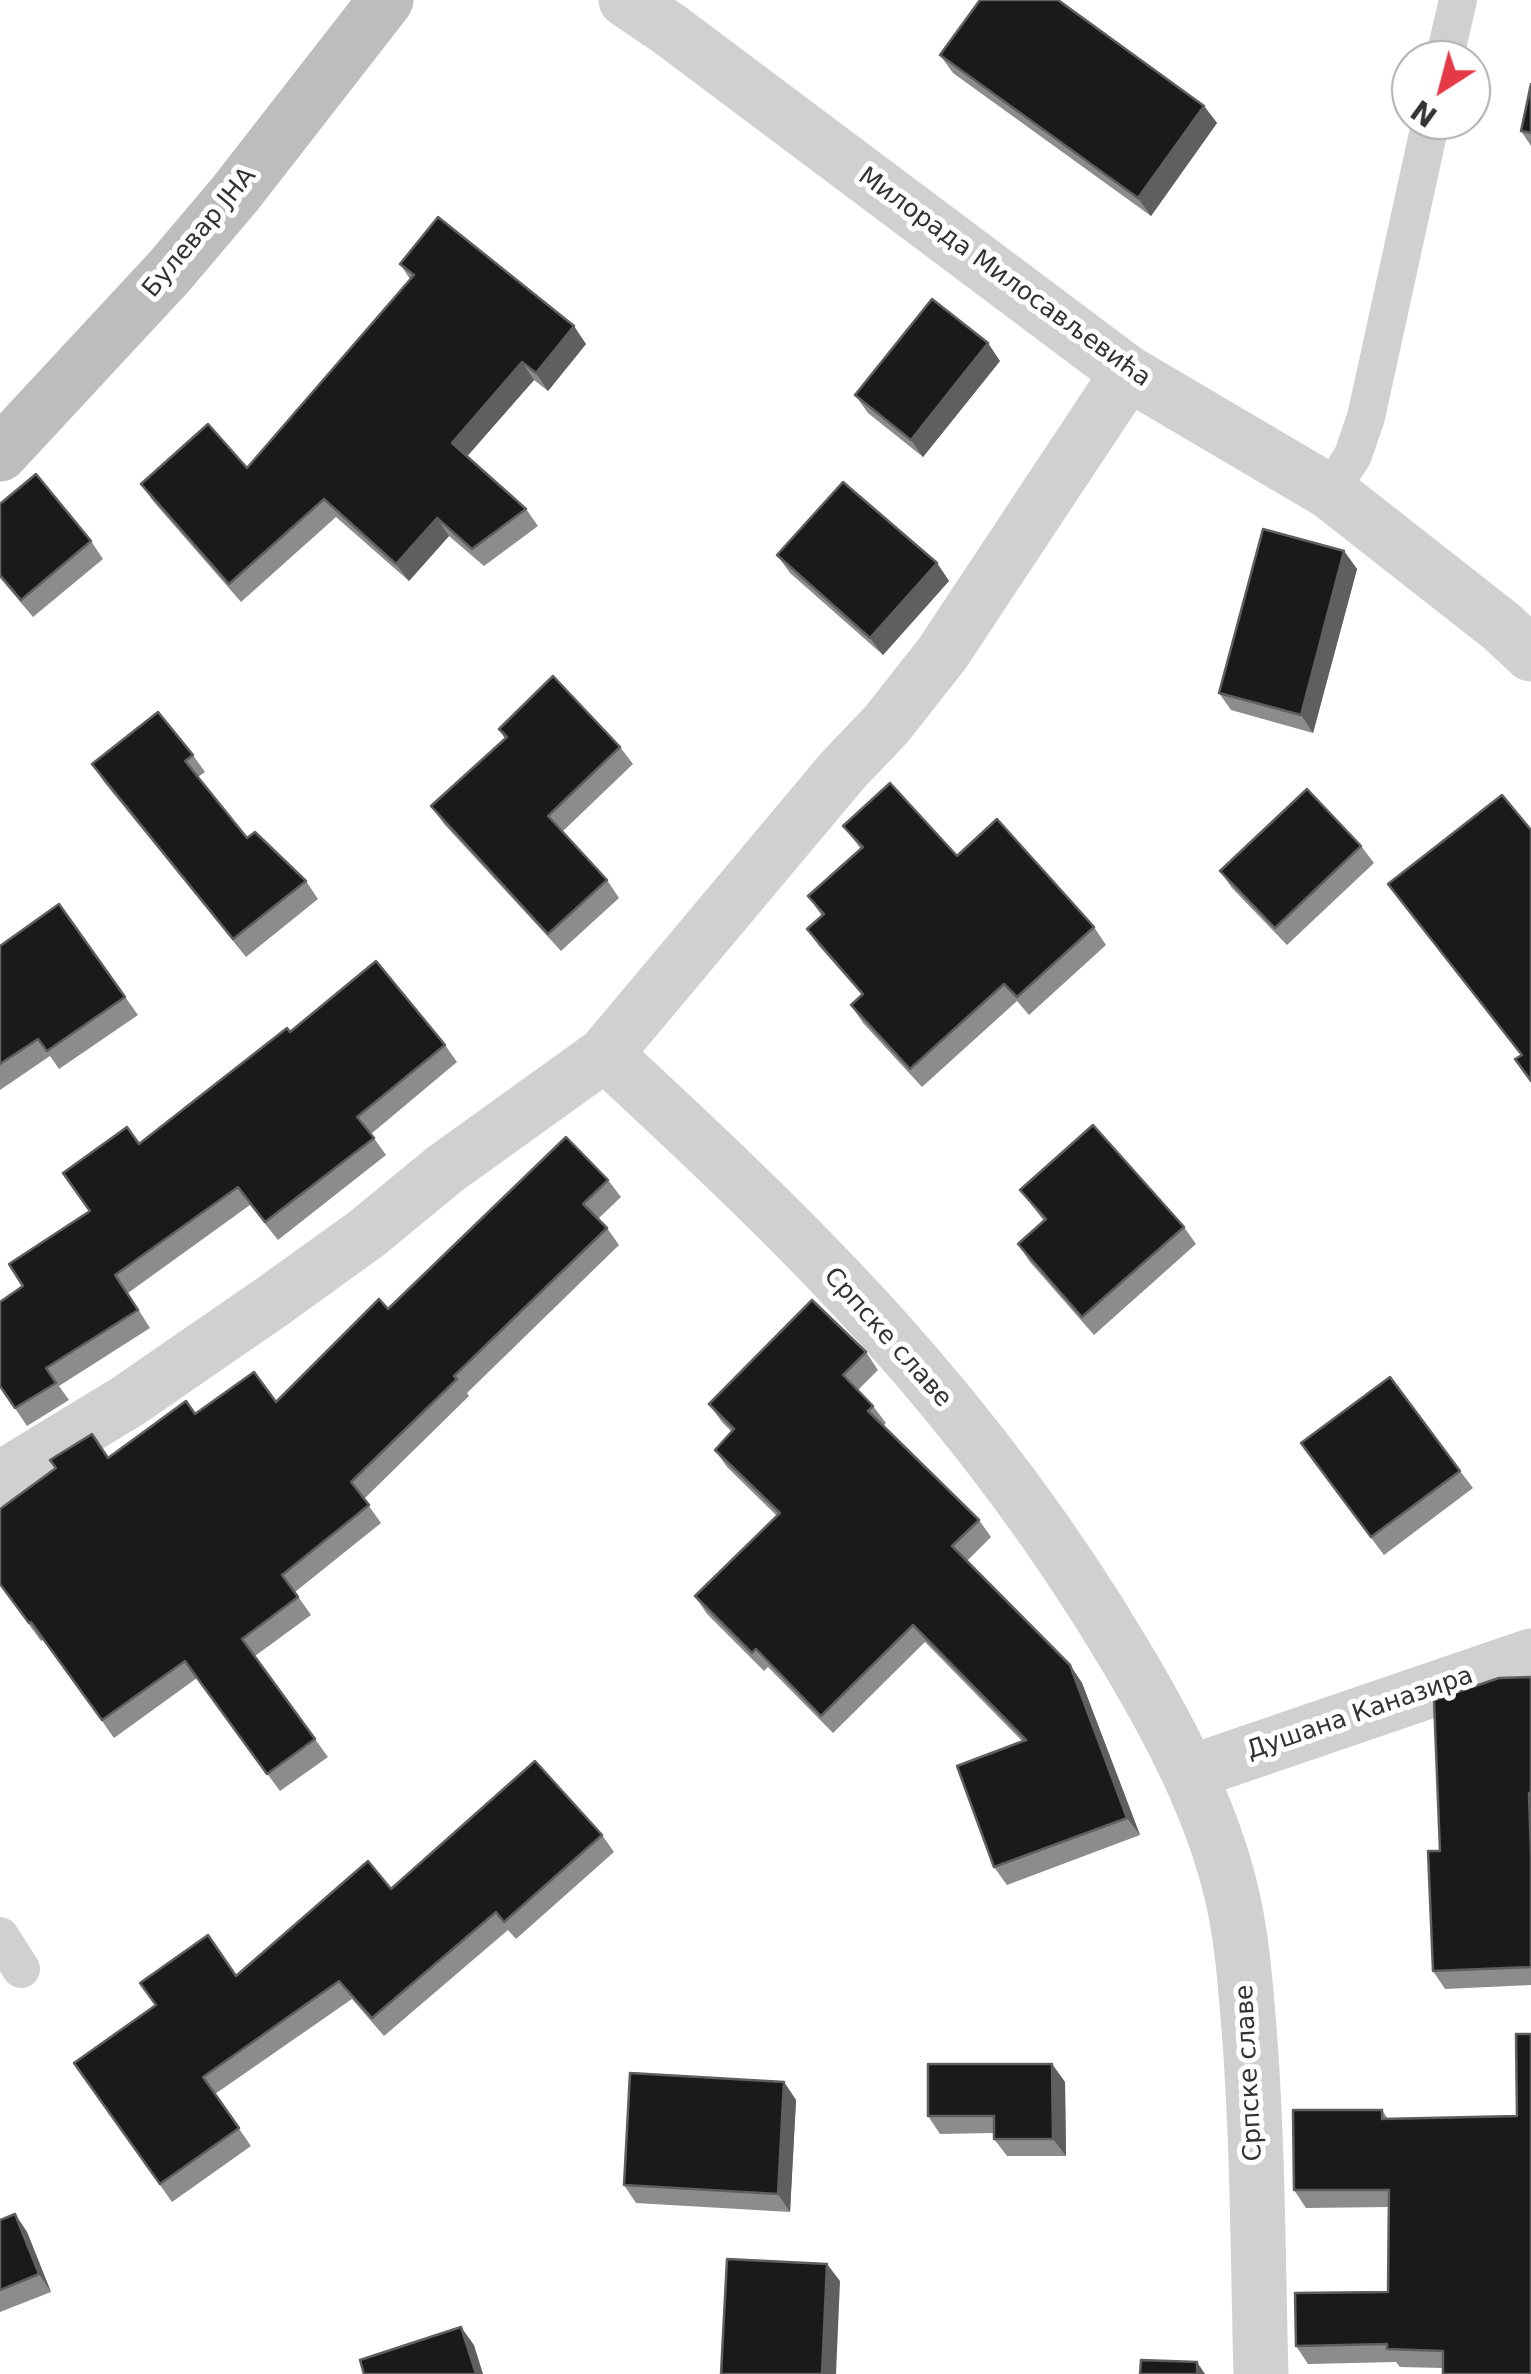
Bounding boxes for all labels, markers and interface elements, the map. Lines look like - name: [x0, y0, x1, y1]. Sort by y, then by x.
- north arrow: [1391, 40, 1491, 140]
- text: N: [1405, 93, 1443, 133]
- street label: Булевар ЈНА: [137, 162, 263, 304]
- street label: Милорада Милосављевића: [852, 162, 1156, 394]
- street label: Српске славе: [817, 1262, 957, 1414]
- street label: Душана Каназира: [1243, 1661, 1477, 1767]
- street label: Српске славе: [1230, 1984, 1270, 2162]

